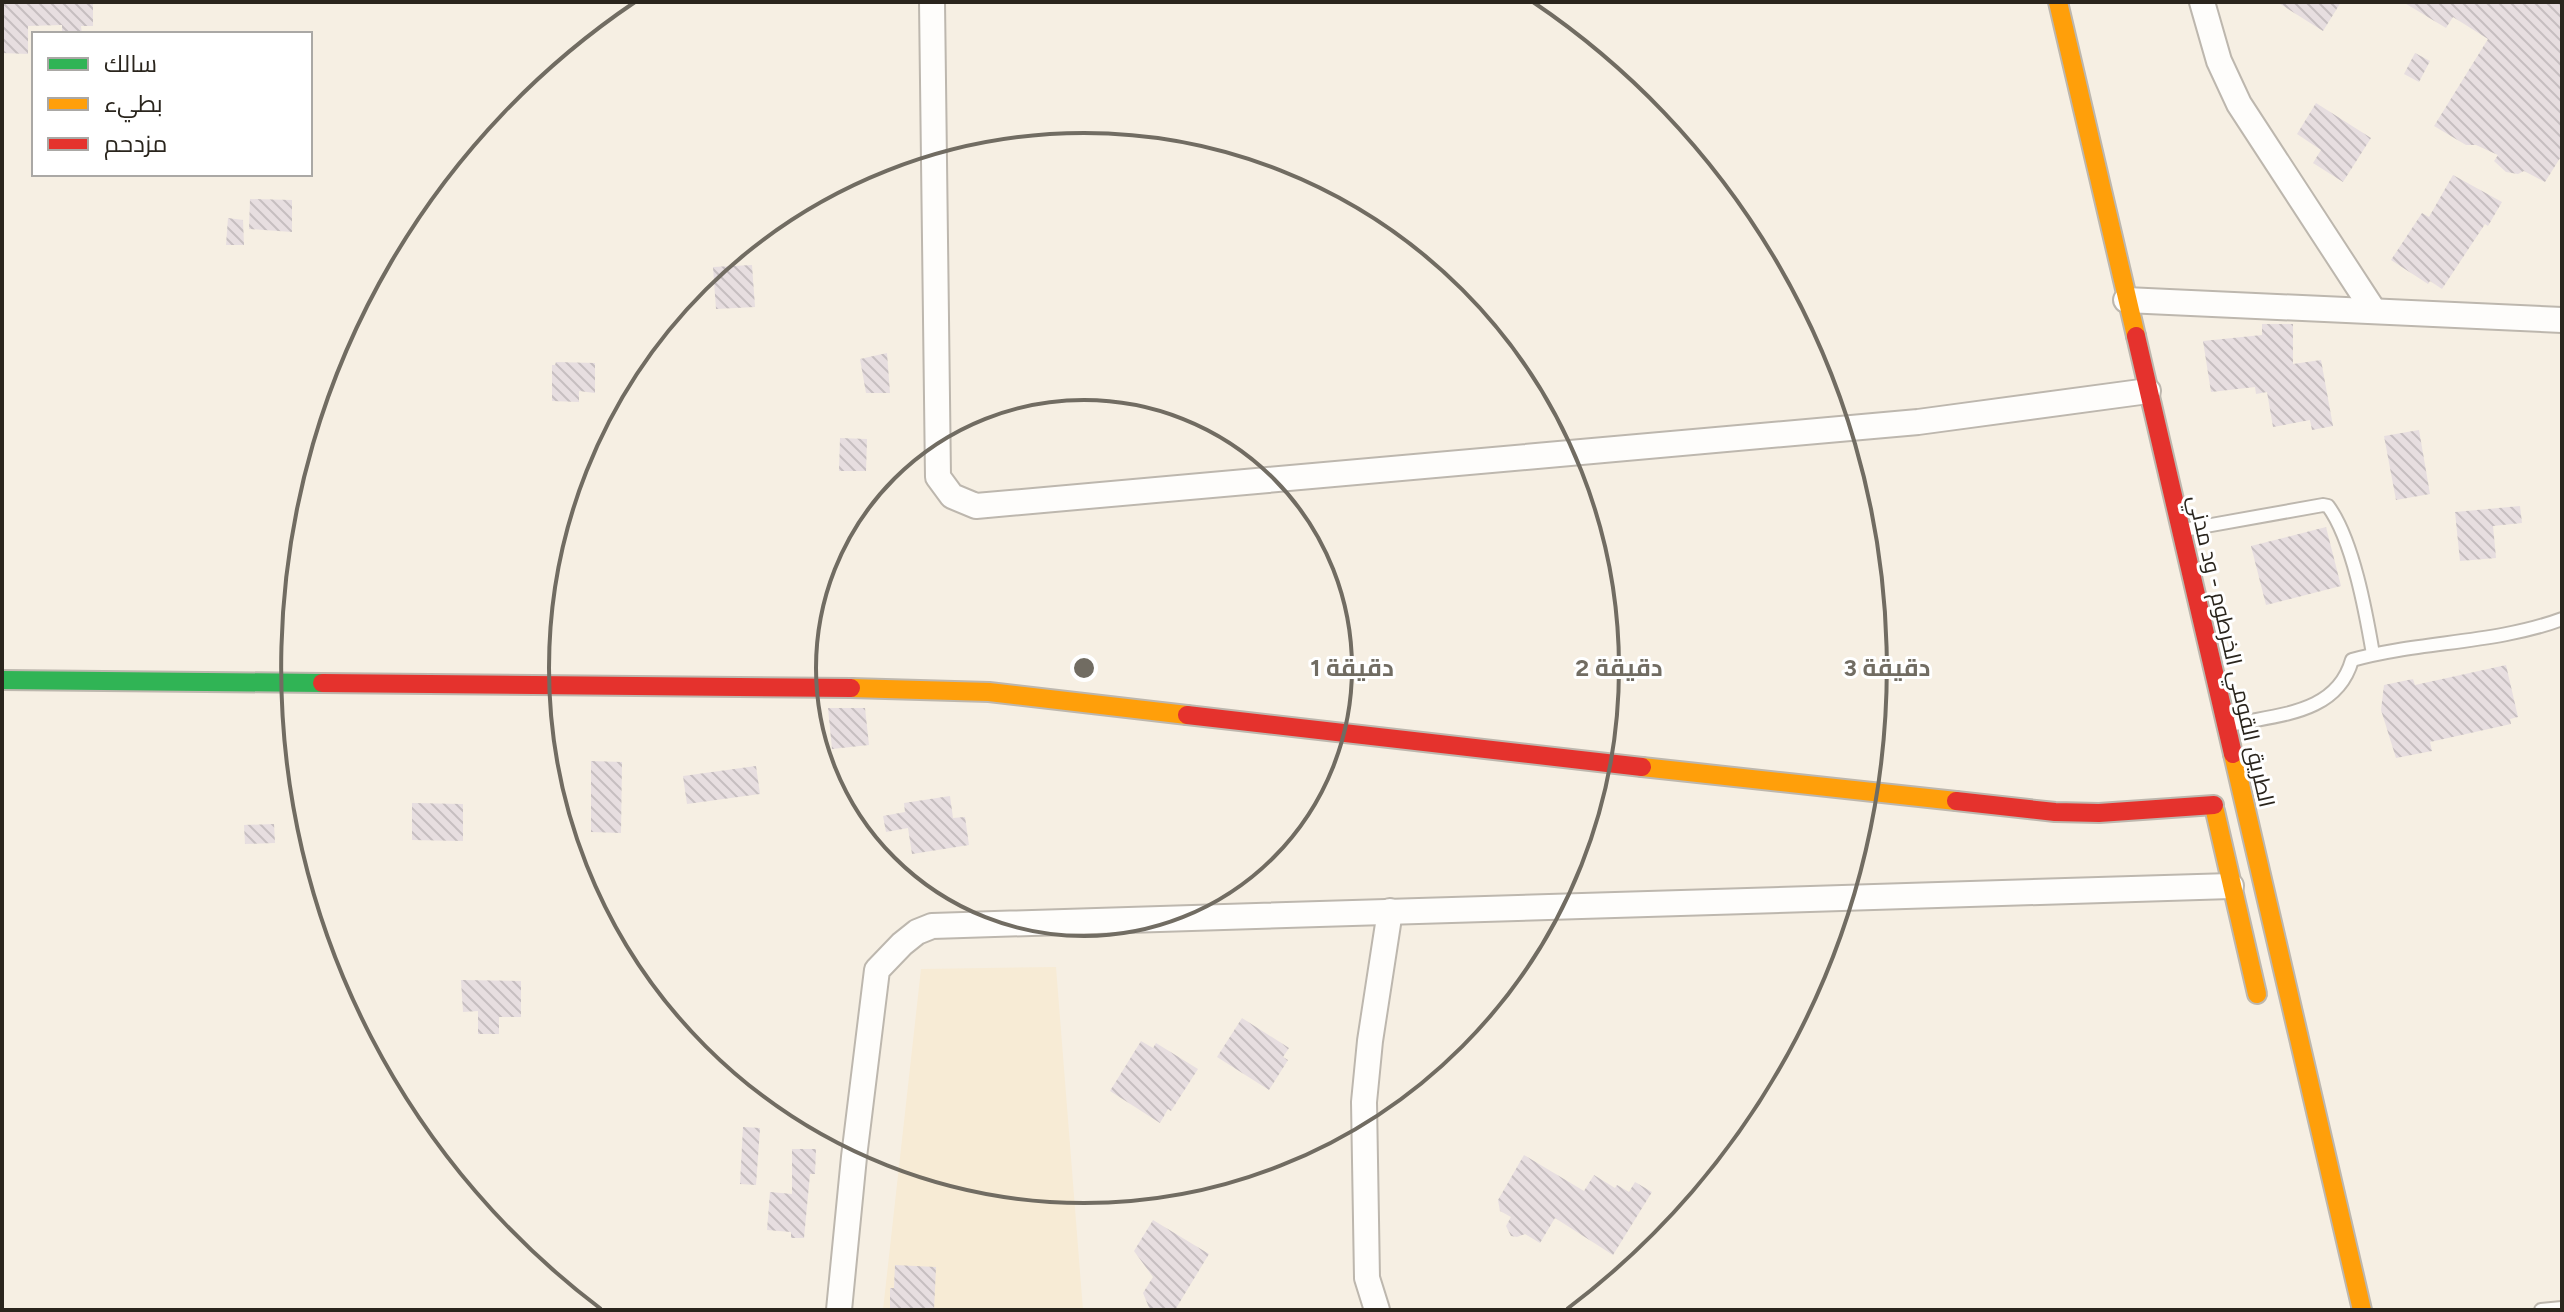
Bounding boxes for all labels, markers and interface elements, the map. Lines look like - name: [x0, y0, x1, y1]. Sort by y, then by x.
- legend: [32, 32, 312, 176]
- text: سالك: [104, 49, 157, 78]
- text: بطيء: [104, 89, 163, 123]
- text: مزدحم: [104, 129, 167, 160]
- street label: الطريق القومي الخرطوم - ود مدني: [2179, 492, 2281, 810]
- text: 1 دقيقة: [1310, 653, 1394, 682]
- text: 2 دقيقة: [1575, 653, 1663, 682]
- text: 3 دقيقة: [1844, 653, 1930, 682]
- centre of rings: [1070, 654, 1098, 682]

